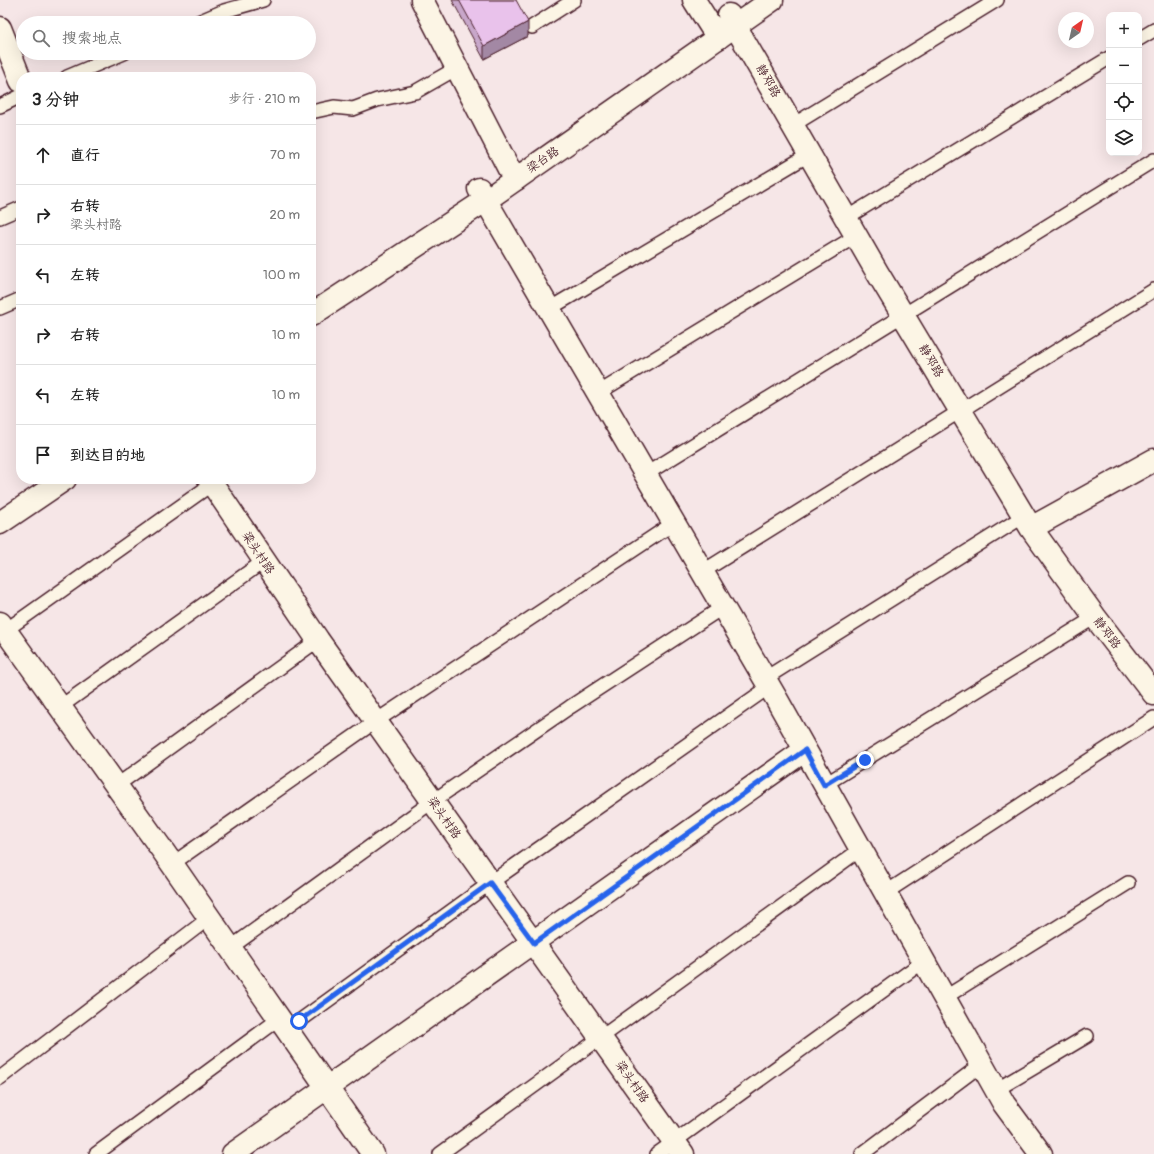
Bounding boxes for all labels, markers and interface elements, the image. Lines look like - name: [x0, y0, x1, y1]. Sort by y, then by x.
- north arrow: [1058, 12, 1094, 48]
- map controls: [1106, 12, 1142, 156]
- button: +: [1106, 12, 1142, 48]
- search box: [16, 16, 316, 60]
- icon: search: [30, 27, 52, 49]
- text: 搜索地点: [62, 29, 122, 48]
- button: −: [1106, 48, 1142, 84]
- street label: 静邓路: [753, 62, 783, 100]
- button: locate: [1106, 84, 1142, 120]
- text: 3 分钟: [32, 89, 79, 110]
- text: 步行 · 210 m: [229, 91, 300, 107]
- button: layers: [1106, 120, 1142, 156]
- icon: ahead: [32, 144, 54, 166]
- street label: 梁台路: [524, 144, 562, 176]
- text: 直行: [70, 146, 100, 165]
- text: 70 m: [270, 147, 300, 163]
- text: 右转: [70, 197, 100, 216]
- icon: right: [32, 204, 54, 226]
- text: 20 m: [269, 207, 300, 223]
- text: 梁头村路: [70, 217, 122, 233]
- icon: left: [32, 264, 54, 286]
- text: 左转: [70, 266, 100, 285]
- text: 100 m: [263, 267, 300, 283]
- icon: right: [32, 324, 54, 346]
- text: 右转: [70, 326, 100, 345]
- text: 10 m: [272, 327, 300, 343]
- street label: 静邓路: [915, 342, 947, 380]
- icon: left: [32, 384, 54, 406]
- text: 左转: [70, 386, 100, 405]
- text: 10 m: [272, 387, 300, 403]
- icon: arrive: [32, 444, 54, 466]
- text: 到达目的地: [70, 446, 145, 465]
- street label: 梁头村路: [238, 529, 278, 577]
- street label: 静邓路: [1090, 614, 1124, 652]
- route end: [856, 751, 874, 769]
- street label: 梁头村路: [424, 794, 464, 842]
- route start: [290, 1012, 308, 1030]
- street label: 梁头村路: [612, 1058, 652, 1106]

